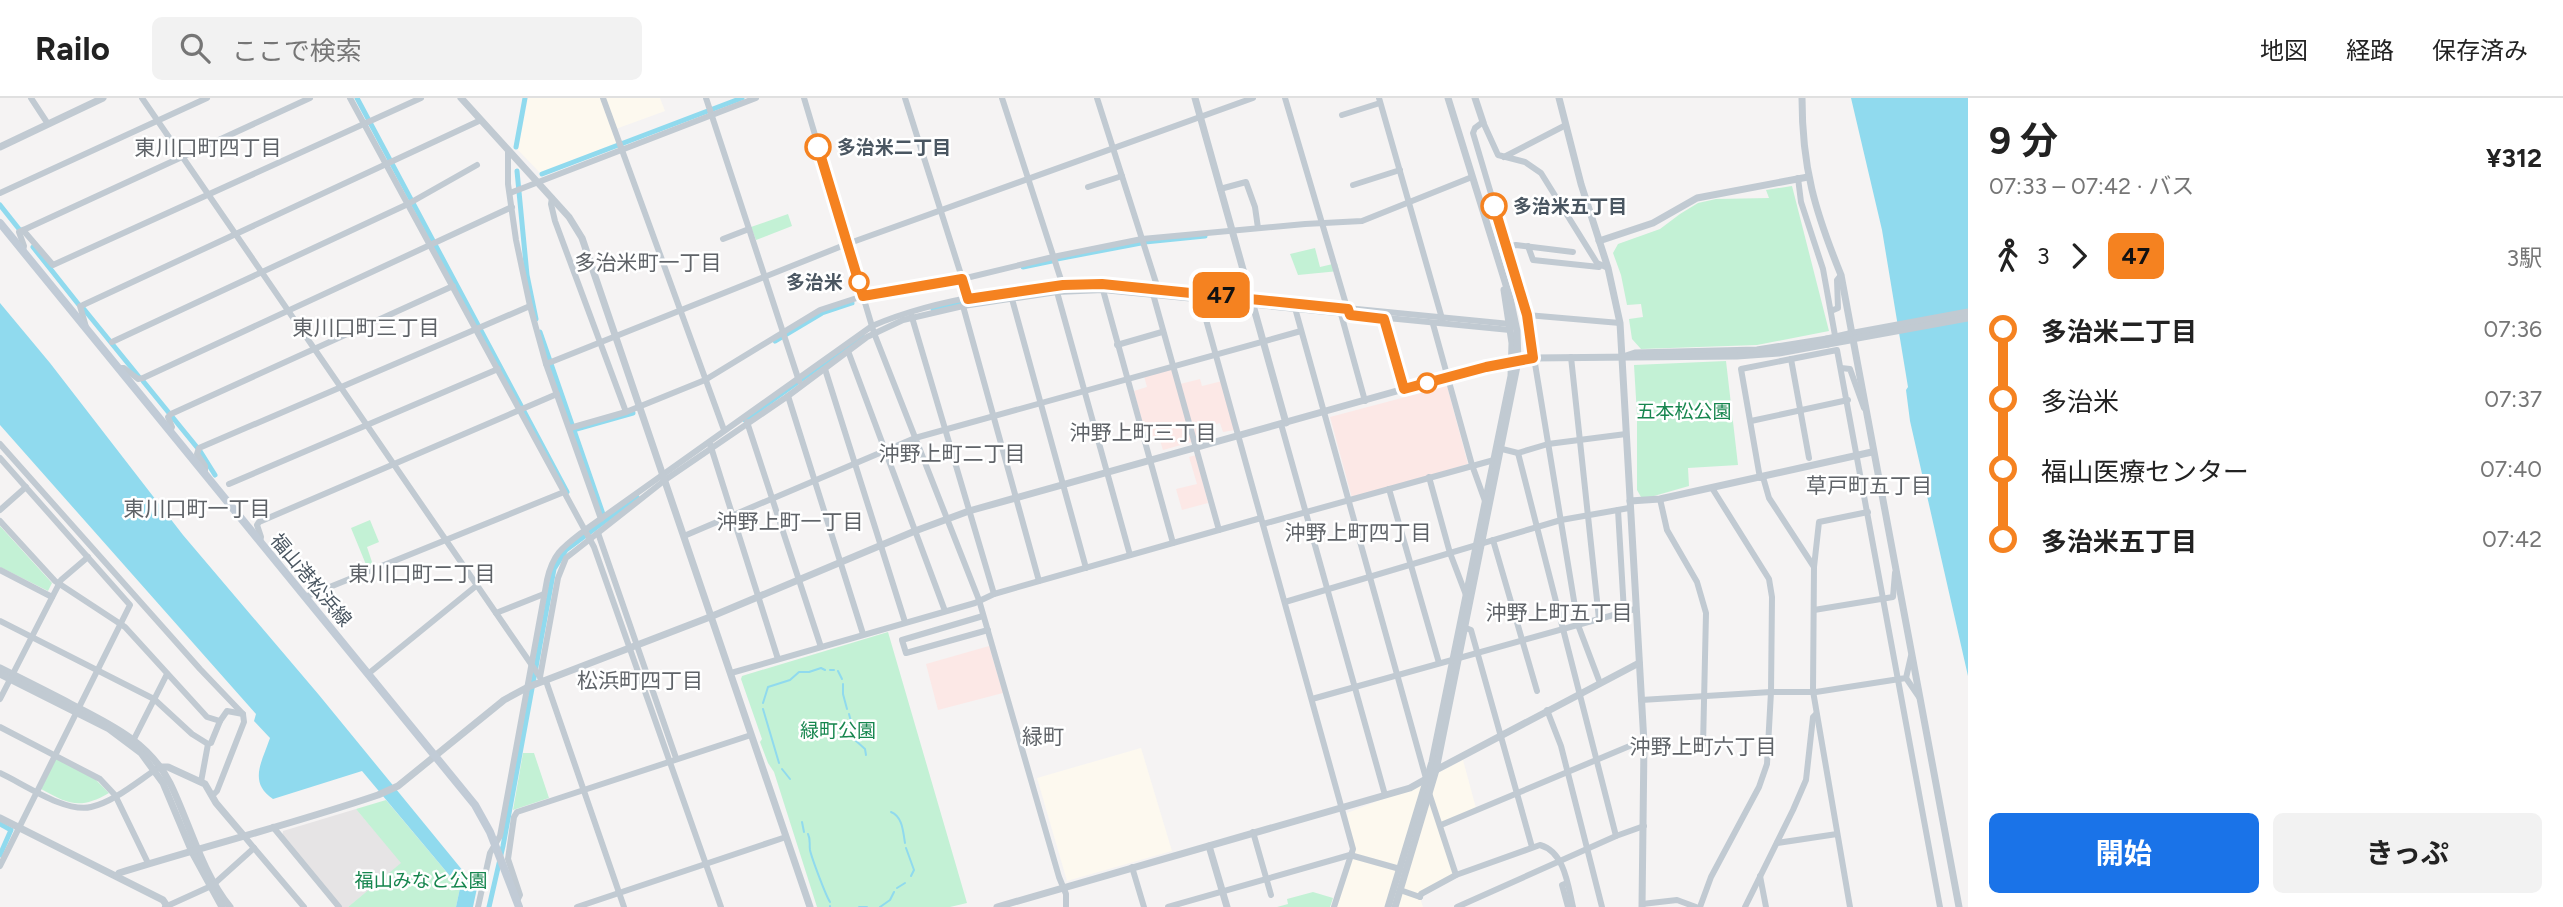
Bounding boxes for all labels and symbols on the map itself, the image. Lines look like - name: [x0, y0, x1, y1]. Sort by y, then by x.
- marker: 多治米二丁目: [805, 134, 831, 160]
- district label: 東川口町四丁目: [135, 135, 282, 160]
- place label: 多治米二丁目: [837, 136, 951, 159]
- marker: 多治米五丁目: [1481, 193, 1507, 219]
- place label: 多治米五丁目: [1513, 195, 1627, 218]
- district label: 多治米町一丁目: [575, 250, 722, 275]
- place label: 多治米: [786, 271, 843, 294]
- marker: 多治米: [849, 272, 869, 292]
- line badge: 47: [1190, 272, 1252, 318]
- district label: 東川口町三丁目: [293, 315, 440, 340]
- unlabelled marker: [1417, 373, 1437, 393]
- park label: 五本松公園: [1636, 400, 1732, 423]
- district label: 沖野上町三丁目: [1070, 420, 1217, 445]
- district label: 沖野上町二丁目: [879, 441, 1026, 466]
- district label: 草戸町五丁目: [1806, 473, 1932, 498]
- district label: 東川口町一丁目: [124, 496, 271, 521]
- district label: 沖野上町一丁目: [717, 509, 864, 534]
- district label: 沖野上町四丁目: [1285, 520, 1432, 545]
- street label: 福山港松浜線: [266, 529, 356, 631]
- district label: 東川口町二丁目: [349, 561, 496, 586]
- district label: 沖野上町五丁目: [1486, 600, 1633, 625]
- district label: 松浜町四丁目: [577, 668, 703, 693]
- park label: 緑町公園: [800, 719, 876, 742]
- district label: 緑町: [1022, 724, 1064, 749]
- district label: 沖野上町六丁目: [1630, 734, 1777, 759]
- park label: 福山みなと公園: [354, 869, 488, 892]

